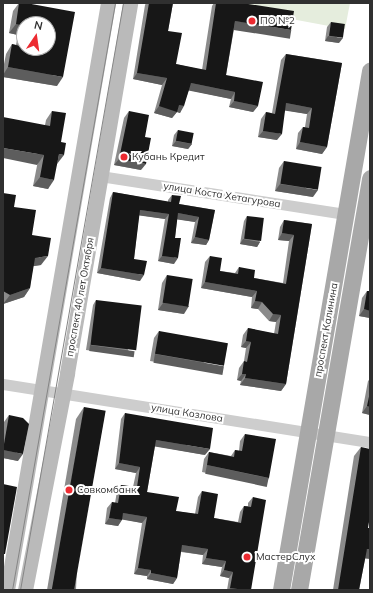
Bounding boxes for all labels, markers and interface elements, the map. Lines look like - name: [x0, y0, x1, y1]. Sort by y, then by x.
- place label: ПО №2: [260, 15, 295, 27]
- north arrow: [16, 16, 56, 56]
- marker: ПО №2: [247, 16, 257, 26]
- text: N: [33, 18, 44, 33]
- place label: Кубань Кредит: [132, 151, 205, 163]
- marker: Кубань Кредит: [119, 152, 129, 162]
- street label: улица Коста Хетагурова: [163, 180, 281, 210]
- street label: проспект 40 лет Октября: [64, 237, 96, 357]
- street label: проспект Калинина: [312, 282, 340, 378]
- street label: улица Козлова: [150, 401, 224, 425]
- place label: Совкомбанк: [77, 484, 136, 496]
- marker: Совкомбанк: [64, 485, 74, 495]
- marker: МастерСлух: [241, 551, 253, 563]
- place label: МастерСлух: [256, 551, 315, 563]

